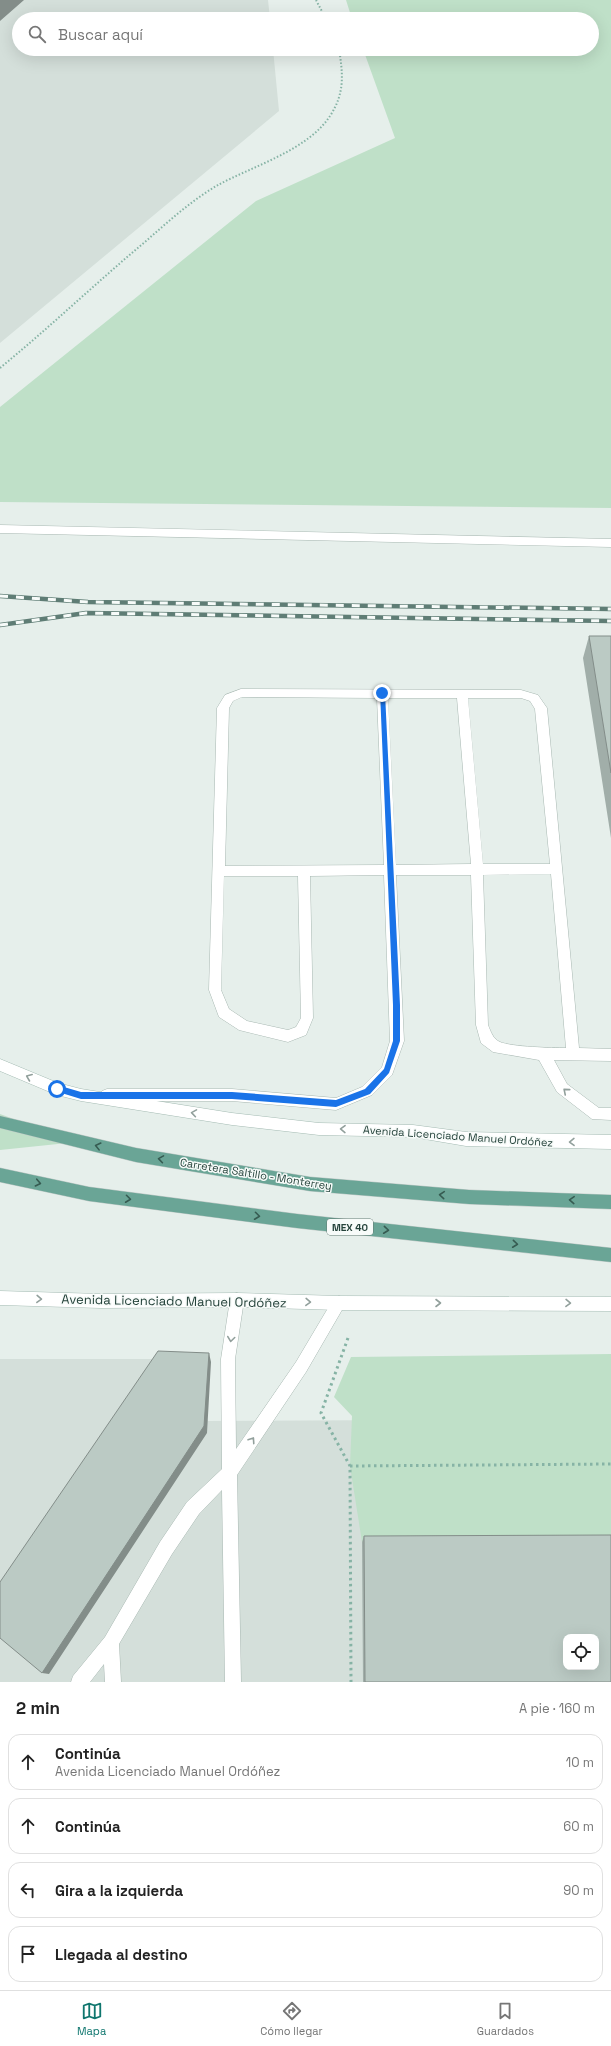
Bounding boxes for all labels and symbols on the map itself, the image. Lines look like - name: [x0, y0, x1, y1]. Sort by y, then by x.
- route end: [373, 684, 391, 702]
- one-way arrow: [25, 1074, 33, 1082]
- route start: [48, 1080, 66, 1098]
- one-way arrow: [563, 1088, 571, 1095]
- one-way arrow: [191, 1109, 197, 1118]
- street label: Avenida Licenciado Manuel Ordóñez: [362, 1122, 554, 1150]
- one-way arrow: [340, 1125, 346, 1134]
- one-way arrow: [569, 1138, 575, 1146]
- one-way arrow: [95, 1142, 102, 1151]
- one-way arrow: [158, 1155, 164, 1164]
- street label: Carretera Saltillo - Monterrey: [179, 1155, 333, 1193]
- one-way arrow: [35, 1179, 41, 1187]
- one-way arrow: [439, 1190, 445, 1199]
- one-way arrow: [125, 1194, 131, 1203]
- one-way arrow: [569, 1196, 575, 1204]
- one-way arrow: [254, 1211, 260, 1220]
- road number: MEX 40: [327, 1219, 373, 1235]
- one-way arrow: [383, 1226, 389, 1235]
- one-way arrow: [512, 1240, 518, 1249]
- street label: Avenida Licenciado Manuel Ordóñez: [61, 1291, 287, 1311]
- one-way arrow: [36, 1295, 42, 1303]
- one-way arrow: [305, 1298, 311, 1307]
- one-way arrow: [435, 1299, 441, 1307]
- one-way arrow: [565, 1299, 571, 1307]
- one-way arrow: [227, 1336, 236, 1342]
- one-way arrow: [247, 1437, 254, 1444]

